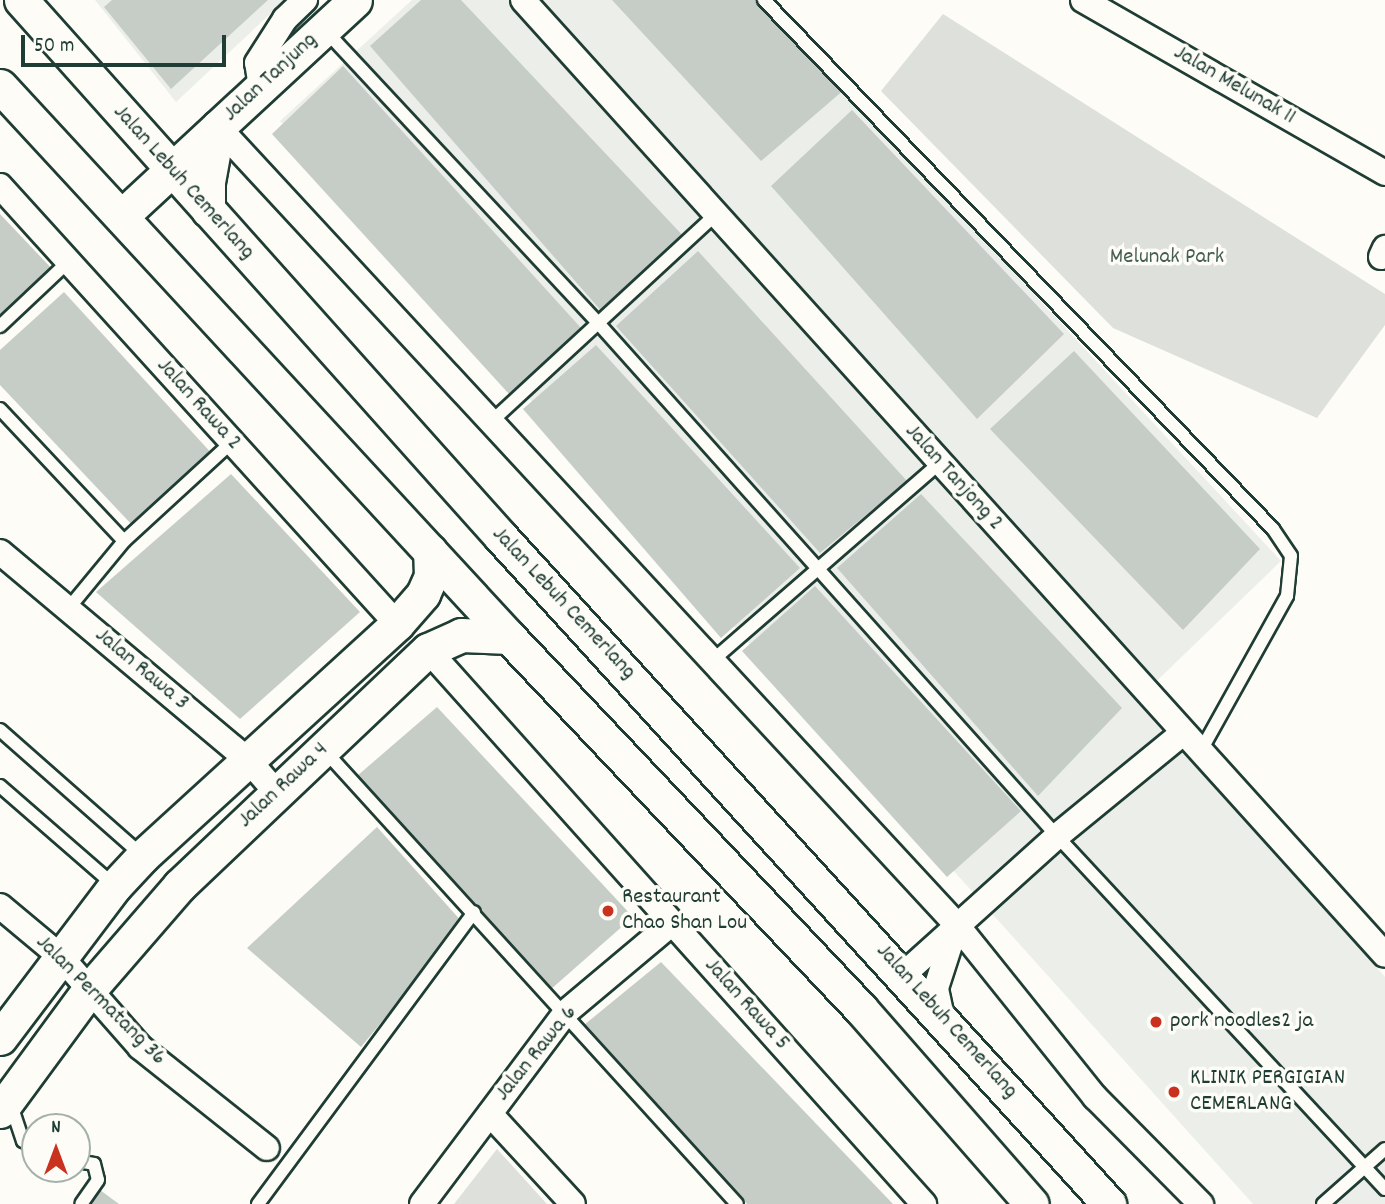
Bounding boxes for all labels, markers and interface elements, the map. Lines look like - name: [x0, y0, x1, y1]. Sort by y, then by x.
- scale bar: [24, 21, 229, 65]
- street label: Jalan Tanjung: [218, 27, 324, 129]
- text: 50 m: [34, 32, 74, 62]
- street label: Jalan Melunak 11: [1168, 40, 1300, 132]
- street label: Jalan Lebuh Cemerlang: [106, 100, 260, 266]
- park label: Melunak Park: [1110, 244, 1224, 272]
- street label: Jalan Rawa 2: [150, 353, 246, 457]
- street label: Jalan Tanjong 2: [898, 419, 1008, 537]
- street label: Jalan Lebuh Cemerlang: [485, 522, 641, 686]
- street label: Jalan Rawa 3: [88, 623, 194, 717]
- street label: Jalan Rawa 4: [233, 737, 335, 835]
- place label: Restaurant Chao Shan Lou: [622, 884, 747, 938]
- marker: Restaurant Chao Shan Lou: [600, 903, 616, 919]
- street label: Jalan Permatang 36: [29, 930, 171, 1072]
- street label: Jalan Lebuh Cemerlang: [869, 939, 1023, 1105]
- street label: Jalan Rawa 5: [697, 953, 795, 1057]
- street label: Jalan Rawa 6: [490, 1000, 584, 1108]
- place label: pork noodles2 ja: [1170, 1008, 1313, 1036]
- marker: pork noodles2 ja: [1148, 1014, 1164, 1030]
- place label: KLINIK PERGIGIAN CEMERLANG: [1190, 1065, 1345, 1119]
- marker: KLINIK PERGIGIAN CEMERLANG: [1164, 1082, 1184, 1102]
- north arrow: [21, 1113, 91, 1183]
- text: N: [51, 1115, 61, 1142]

